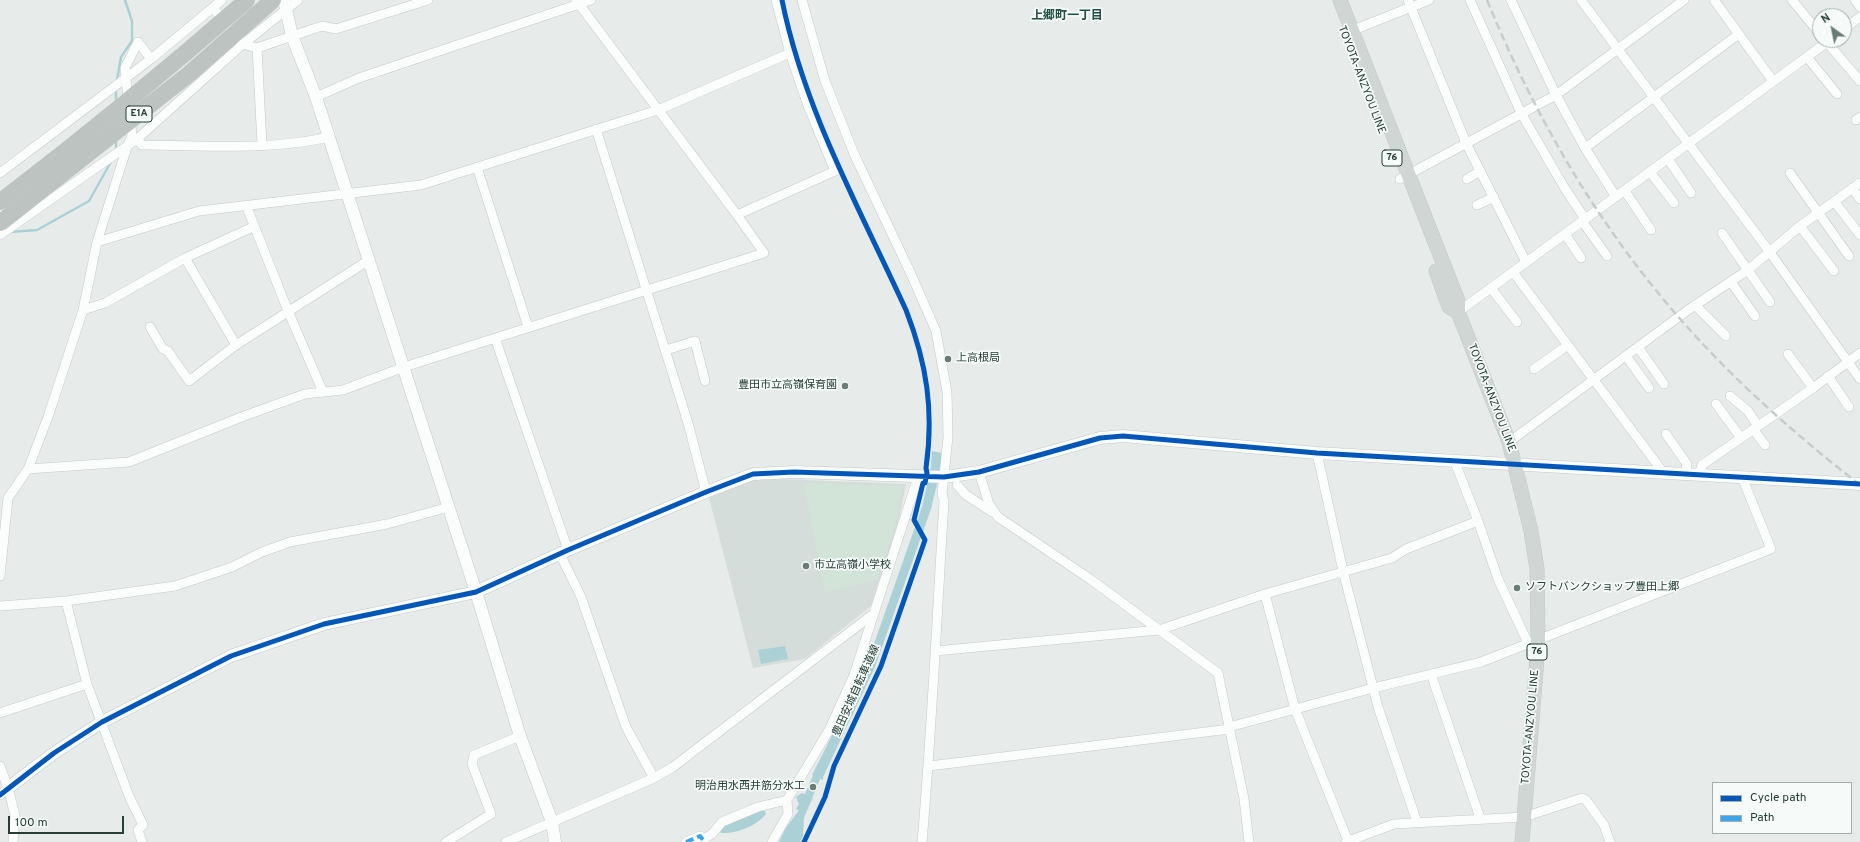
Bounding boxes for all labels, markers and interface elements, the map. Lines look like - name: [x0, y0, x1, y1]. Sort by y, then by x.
- north arrow: [1812, 8, 1852, 48]
- district label: 上郷町一丁目: [1031, 10, 1103, 24]
- text: N: [1819, 11, 1833, 27]
- street label: TOYOTA-ANZYOU LINE: [1334, 24, 1388, 136]
- road number: E1A: [126, 106, 152, 122]
- road number: 76: [1382, 150, 1402, 166]
- street label: TOYOTA-ANZYOU LINE: [1464, 342, 1518, 454]
- place label: 上高根局: [956, 352, 1000, 366]
- marker: 上高根局: [943, 354, 953, 364]
- place label: 豊田市立高嶺保育園: [738, 379, 837, 393]
- marker: 豊田市立高嶺保育園: [840, 381, 850, 391]
- place label: 市立高嶺小学校: [814, 559, 891, 573]
- marker: 市立高嶺小学校: [801, 561, 811, 571]
- place label: ソフトバンクショップ豊田上郷: [1525, 581, 1679, 595]
- marker: ソフトバンクショップ豊田上郷: [1512, 583, 1522, 593]
- street label: 豊田安城自転車道線: [831, 643, 883, 739]
- road number: 76: [1527, 644, 1547, 660]
- street label: TOYOTA-ANZYOU LINE: [1519, 669, 1543, 785]
- place label: 明治用水西井筋分水工: [695, 780, 805, 794]
- marker: 明治用水西井筋分水工: [808, 782, 818, 792]
- legend: [1712, 782, 1852, 834]
- text: Cycle path: [1750, 790, 1807, 806]
- scale bar: [10, 808, 126, 834]
- text: Path: [1750, 810, 1775, 826]
- text: 100 m: [15, 815, 48, 831]

